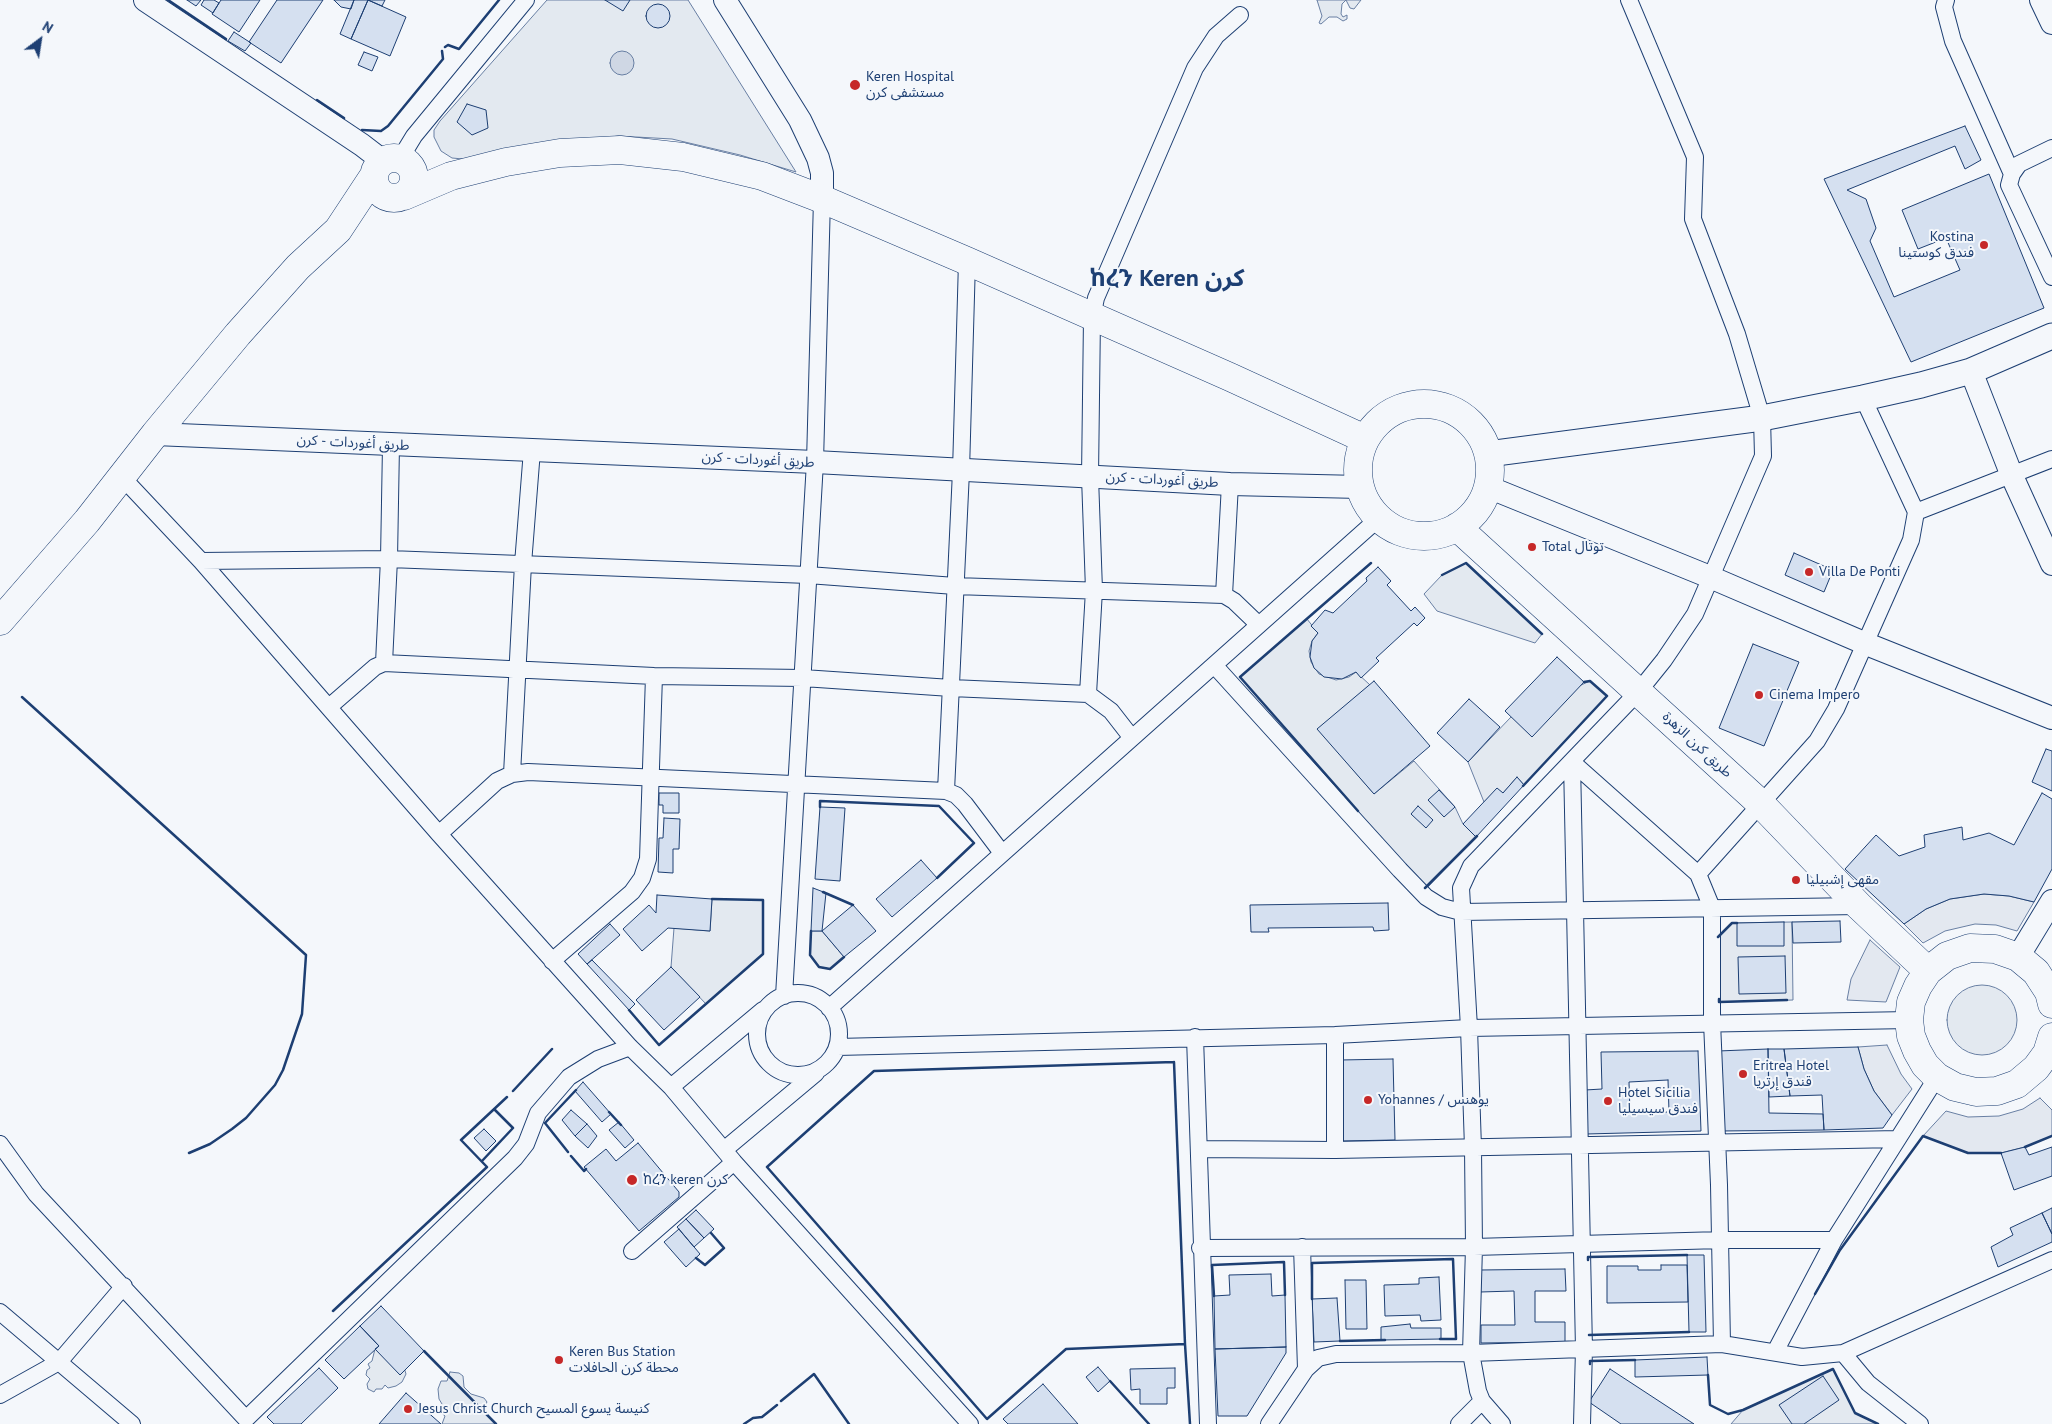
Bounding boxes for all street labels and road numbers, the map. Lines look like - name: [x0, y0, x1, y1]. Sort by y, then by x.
- street label: طريق أغوردات - كرن: [296, 432, 410, 454]
- street label: طريق أغوردات - كرن: [701, 449, 815, 471]
- street label: طريق أغوردات - كرن: [1105, 469, 1219, 491]
- street label: طريق كرن الزهرة: [1659, 708, 1735, 782]

